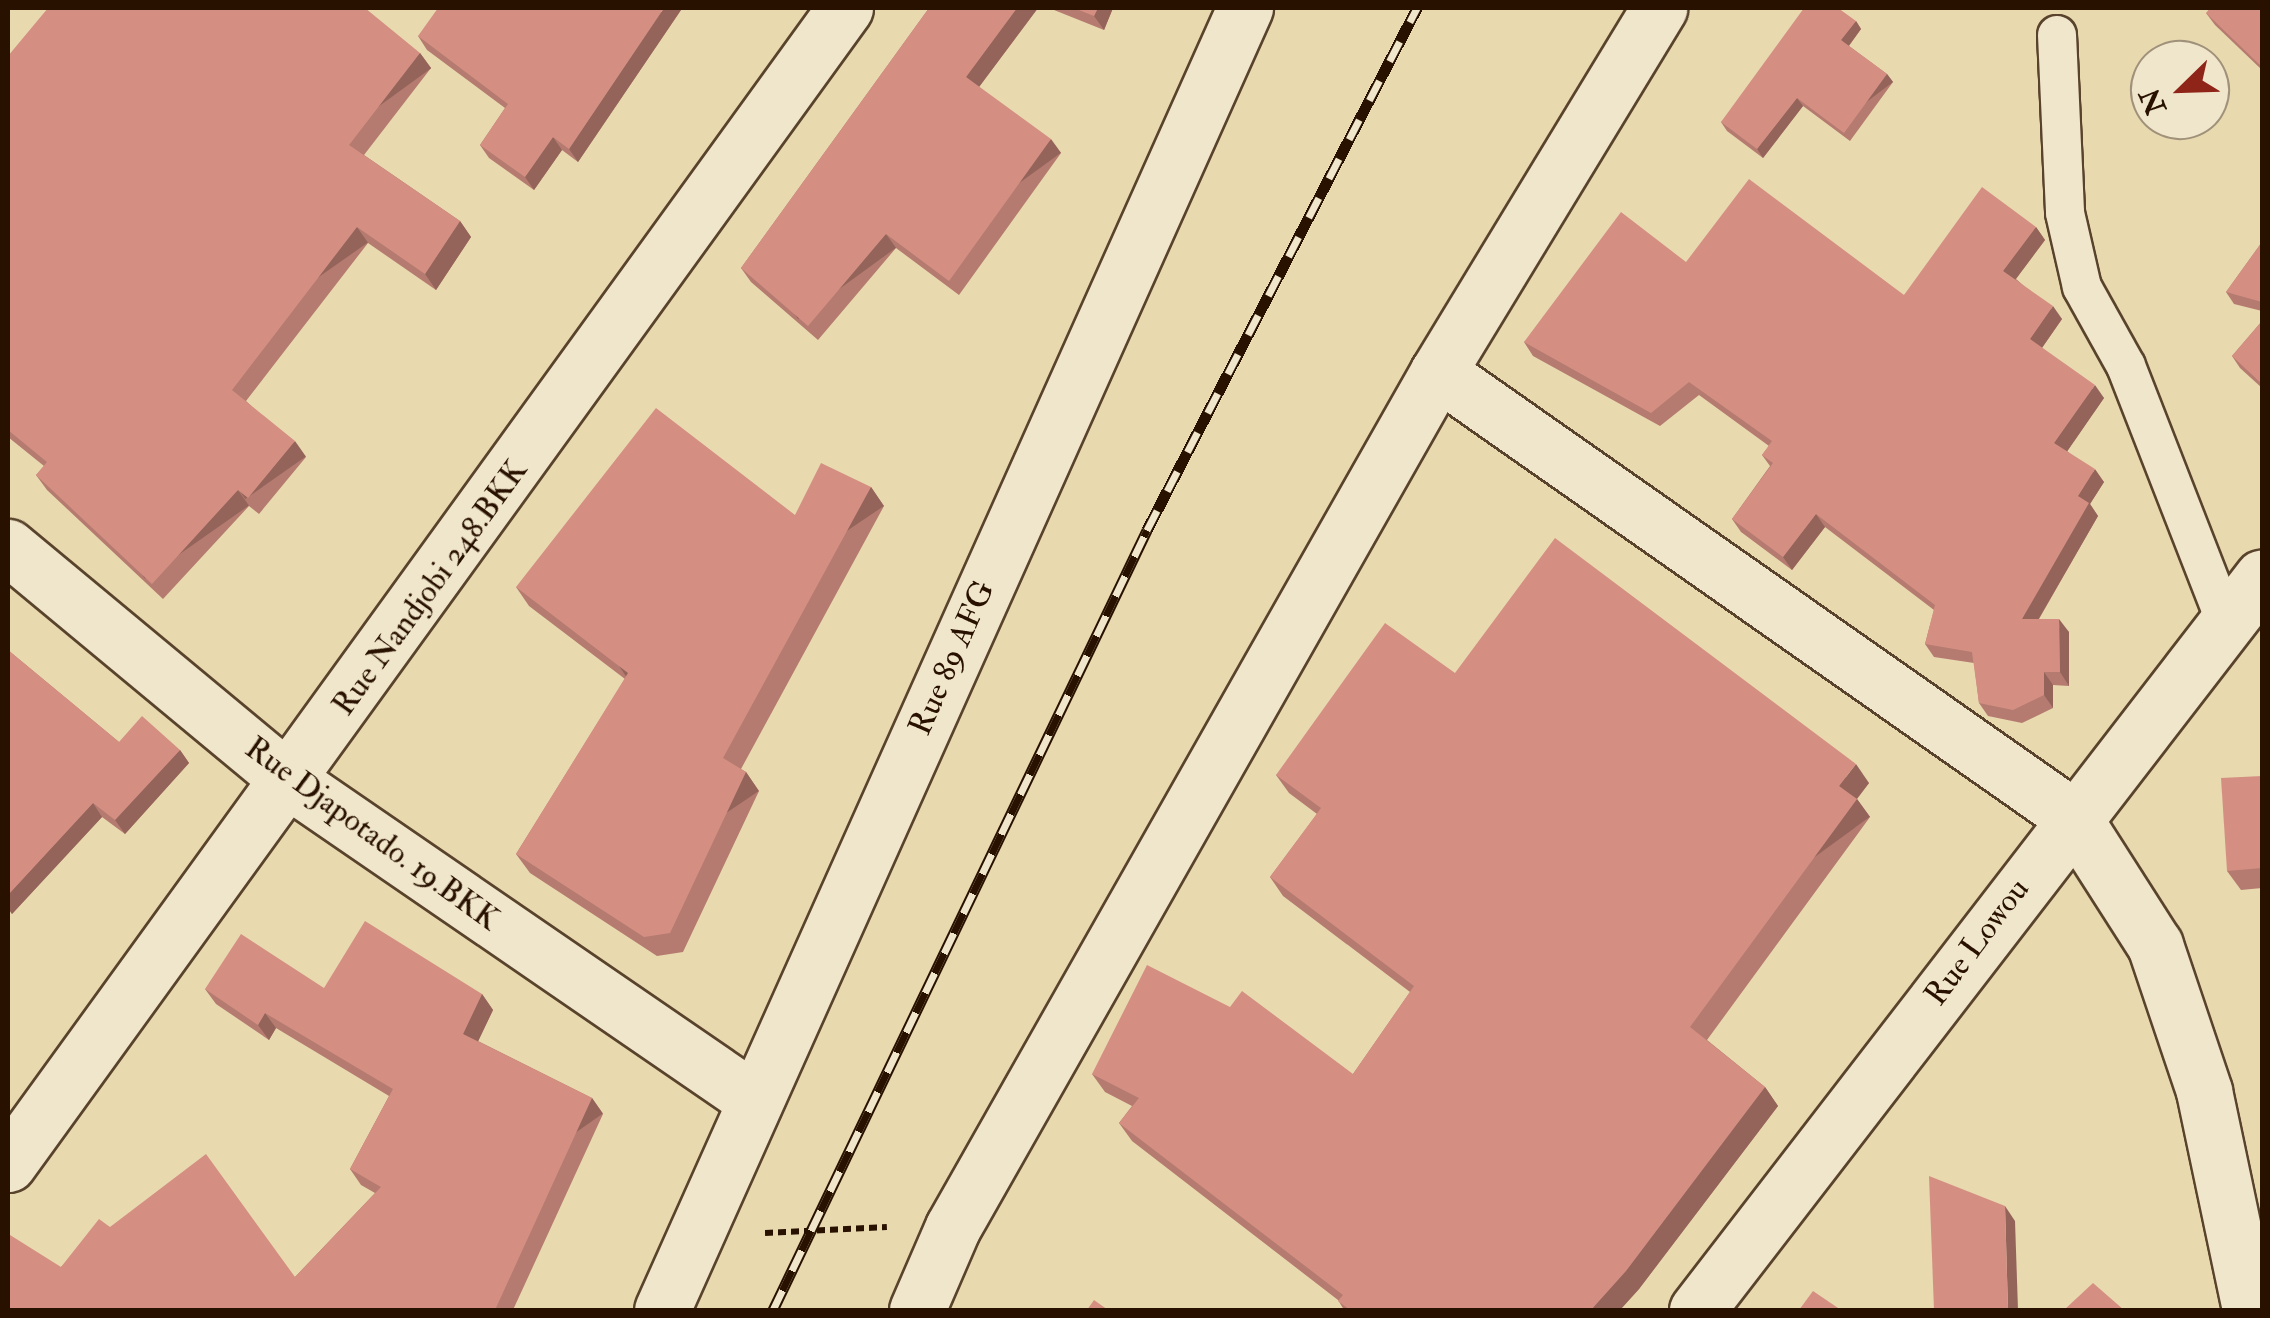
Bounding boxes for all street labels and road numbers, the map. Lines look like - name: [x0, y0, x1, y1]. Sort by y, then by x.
- street label: Rue Nandjobi 248.BKK: [324, 453, 536, 723]
- street label: Rue 89 AFG: [901, 575, 1003, 741]
- street label: Rue Djapotado. 19.BKK: [237, 729, 507, 939]
- street label: Rue Lowou: [1917, 871, 2037, 1013]

